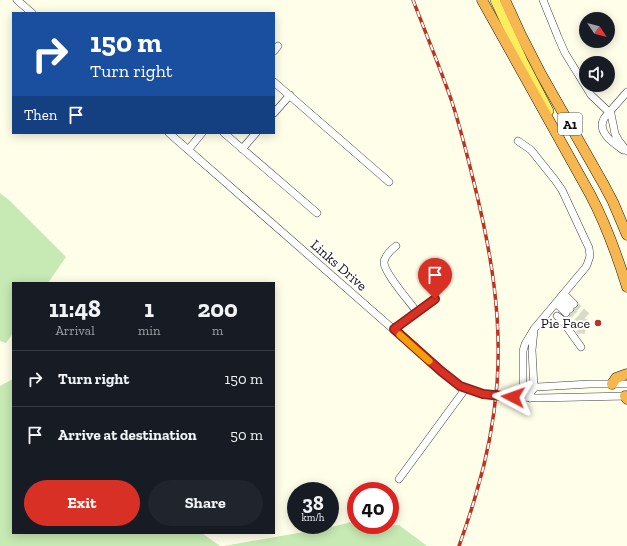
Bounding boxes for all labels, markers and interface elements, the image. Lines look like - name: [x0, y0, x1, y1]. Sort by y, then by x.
- north arrow: [579, 12, 615, 48]
- map controls: [579, 12, 615, 92]
- text: 150 m: [90, 26, 162, 59]
- icon: right: [24, 28, 76, 80]
- button: sound: [579, 56, 615, 92]
- text: Turn right: [90, 60, 172, 82]
- icon: arrive: [65, 104, 87, 126]
- text: Then: [24, 106, 57, 124]
- road number: A1: [558, 113, 582, 135]
- street label: Links Drive: [307, 236, 371, 295]
- pin: [418, 258, 452, 299]
- icon: arrive: [424, 264, 446, 286]
- text: 11:48: [49, 294, 101, 323]
- text: 1: [144, 294, 154, 323]
- text: 200: [197, 294, 238, 323]
- place label: Pie Face: [541, 315, 590, 332]
- marker: Pie Face: [593, 318, 603, 328]
- text: Arrival: [55, 323, 95, 338]
- text: min: [138, 323, 160, 338]
- text: m: [212, 323, 223, 338]
- icon: right: [24, 368, 46, 390]
- text: Turn right: [58, 370, 129, 388]
- text: 150 m: [225, 370, 263, 388]
- position arrow: [492, 376, 534, 418]
- icon: arrive: [24, 424, 46, 446]
- text: Arrive at destination: [58, 426, 197, 444]
- text: 50 m: [230, 426, 263, 444]
- button: Exit: [24, 480, 140, 526]
- button: Share: [148, 480, 263, 526]
- speed limit sign: 40: [347, 482, 399, 534]
- text: 38: [302, 491, 324, 515]
- text: km/h: [302, 512, 324, 524]

